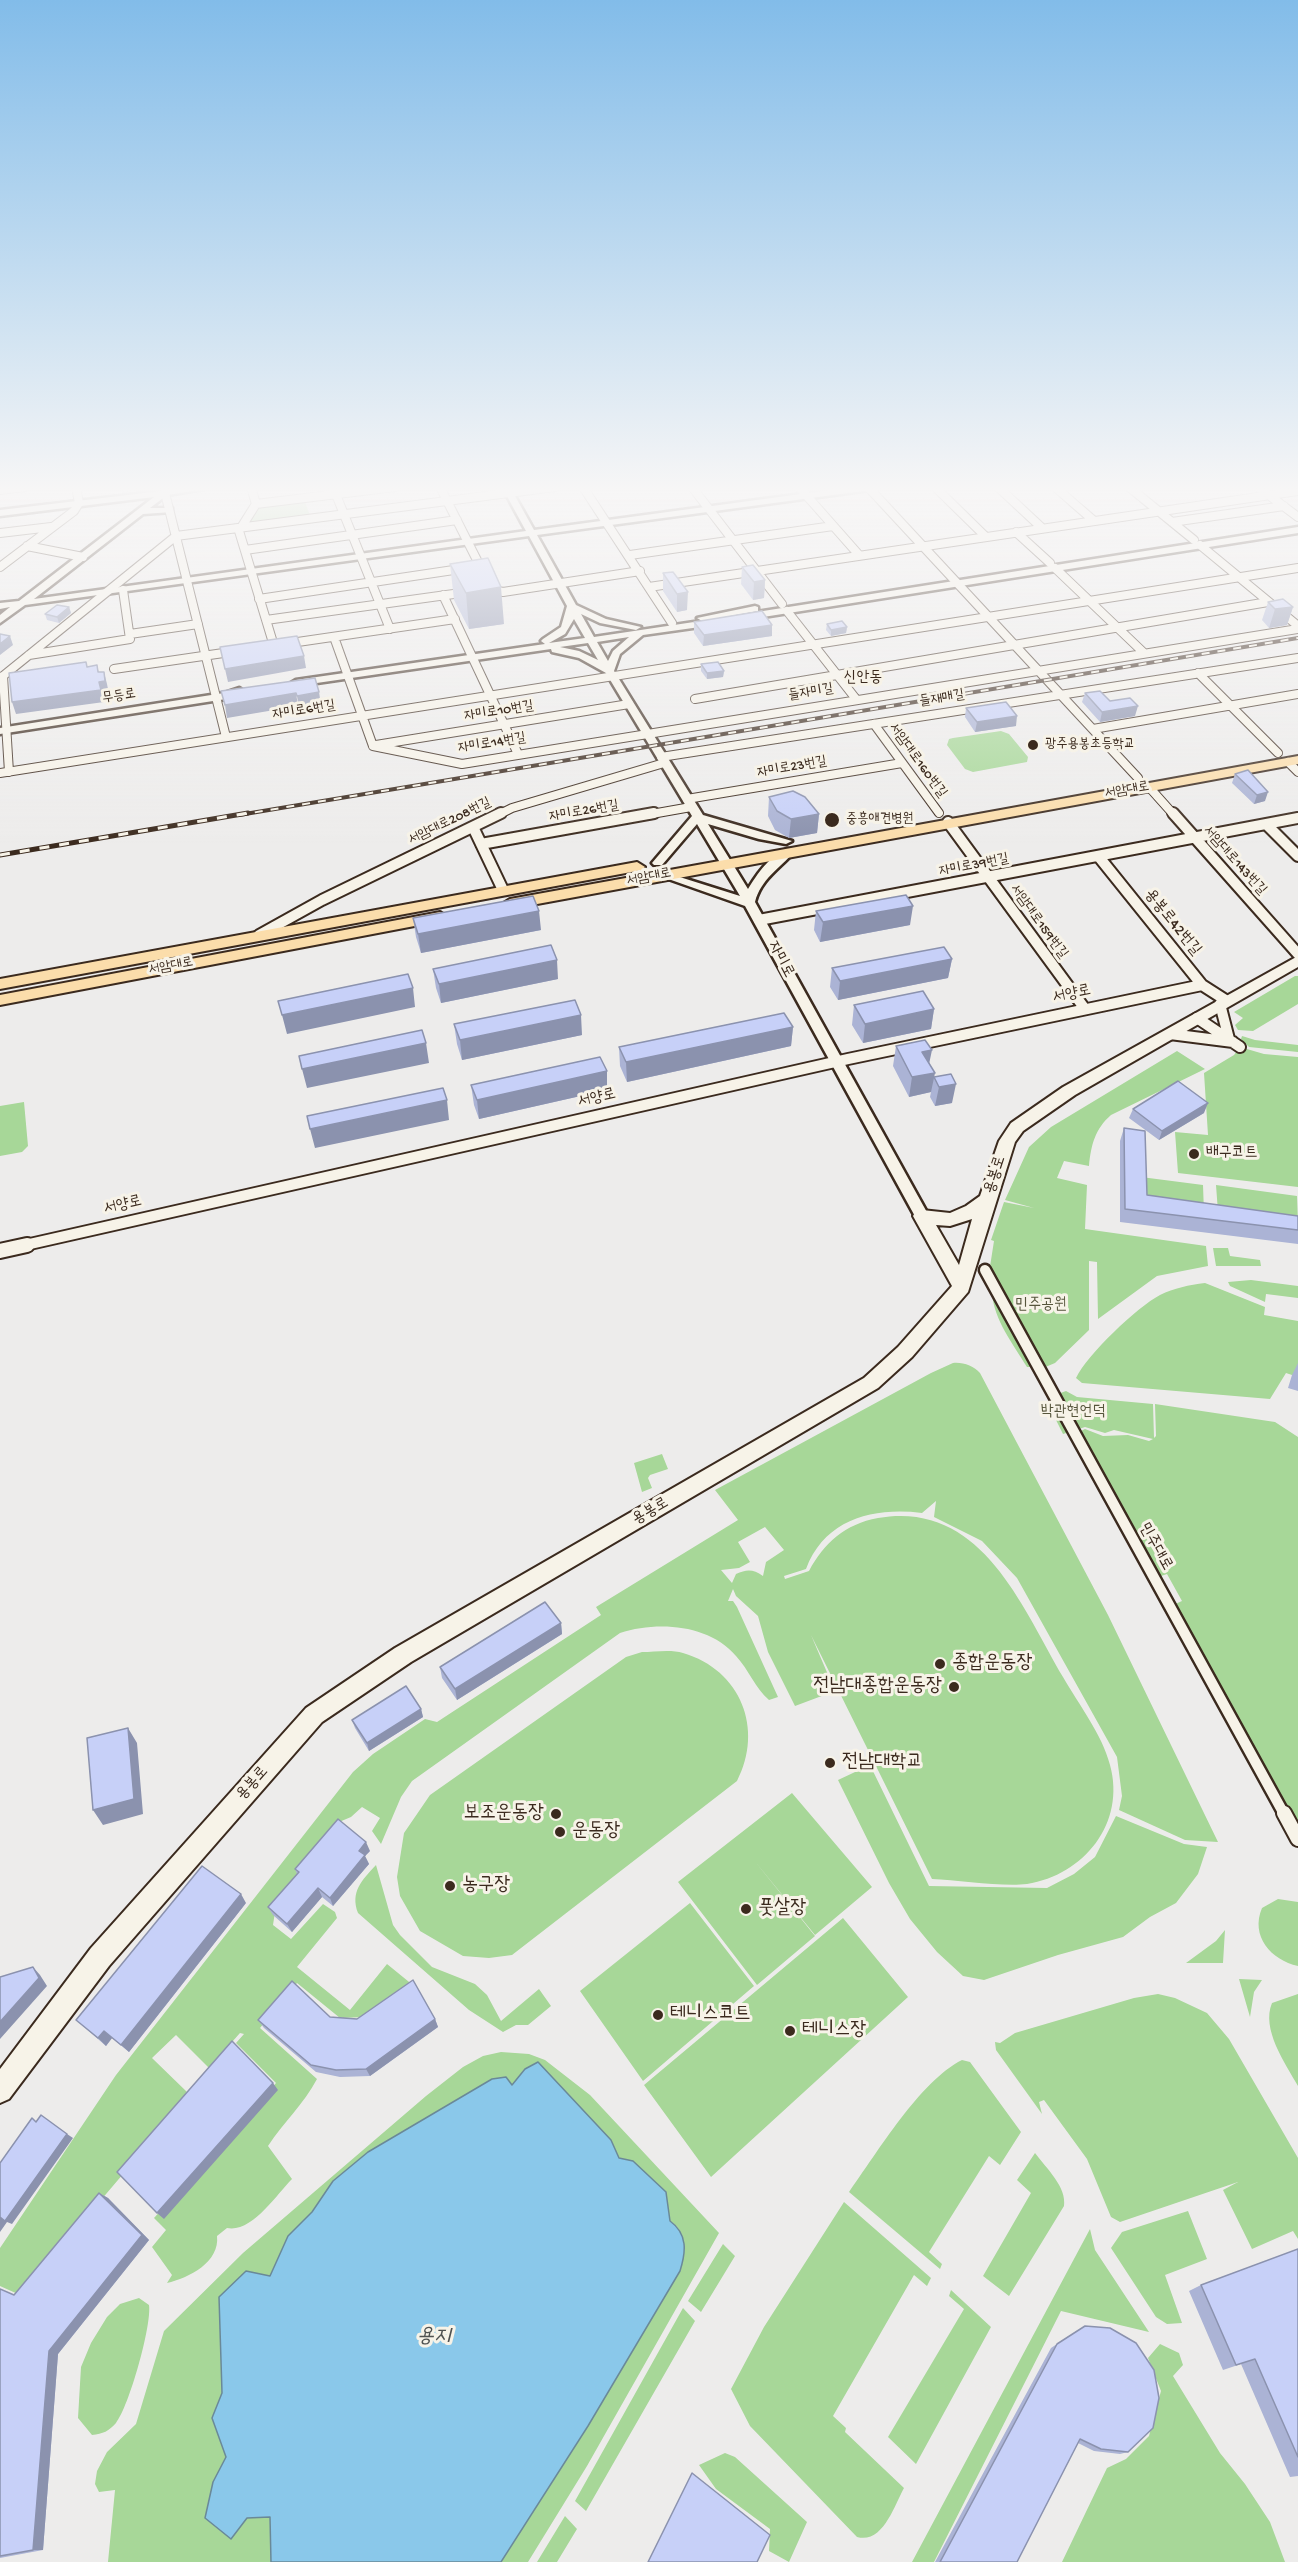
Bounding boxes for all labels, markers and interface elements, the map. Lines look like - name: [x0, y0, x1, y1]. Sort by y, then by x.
- district label: 신안동: [844, 669, 882, 689]
- street label: 들자미길: [787, 681, 835, 705]
- street label: 무등로: [101, 686, 137, 708]
- street label: 들재매길: [918, 687, 966, 711]
- street label: 자미로6번길: [271, 698, 337, 724]
- street label: 자미로10번길: [463, 698, 535, 726]
- street label: 서암대로160번길: [884, 720, 950, 802]
- street label: 자미로14번길: [457, 730, 527, 758]
- place label: 광주용봉초등학교: [1045, 737, 1135, 753]
- marker: 광주용봉초등학교: [1026, 738, 1040, 752]
- street label: 자미로23번길: [756, 754, 828, 782]
- street label: 서암대로: [1103, 779, 1151, 803]
- street label: 서암대로208번길: [406, 795, 494, 849]
- street label: 자미로26번길: [548, 798, 620, 826]
- marker: 중흥애견병원: [823, 811, 841, 829]
- place label: 중흥애견병원: [846, 812, 914, 828]
- street label: 서암대로143번길: [1199, 823, 1269, 899]
- street label: 자미로39번길: [938, 851, 1010, 881]
- street label: 서암대로: [625, 865, 673, 891]
- street label: 서암대로159번길: [1005, 882, 1071, 962]
- street label: 용봉로42번길: [1139, 886, 1205, 960]
- street label: 자미로: [762, 938, 798, 982]
- street label: 서암대로: [147, 954, 195, 980]
- street label: 서양로: [1051, 982, 1093, 1008]
- street label: 서양로: [576, 1085, 618, 1113]
- place label: 배구코트: [1206, 1144, 1258, 1164]
- marker: 배구코트: [1187, 1147, 1201, 1161]
- street label: 용봉로: [981, 1154, 1011, 1196]
- street label: 서양로: [102, 1192, 144, 1220]
- park label: 민주공원: [1015, 1296, 1067, 1316]
- park label: 박관현언덕: [1041, 1403, 1105, 1423]
- street label: 용봉로: [629, 1494, 673, 1530]
- street label: 민주대로: [1134, 1520, 1176, 1574]
- place label: 종합운동장: [952, 1652, 1032, 1676]
- marker: 종합운동장: [933, 1657, 947, 1671]
- place label: 전남대종합운동장: [813, 1675, 942, 1699]
- marker: 전남대종합운동장: [947, 1680, 961, 1694]
- place label: 전남대학교: [842, 1751, 922, 1775]
- marker: 전남대학교: [823, 1756, 837, 1770]
- street label: 용봉로: [233, 1763, 273, 1805]
- place label: 보조운동장: [464, 1802, 544, 1826]
- marker: 보조운동장: [549, 1807, 563, 1821]
- place label: 운동장: [572, 1820, 620, 1844]
- marker: 운동장: [553, 1825, 567, 1839]
- place label: 농구장: [462, 1874, 510, 1898]
- marker: 농구장: [443, 1879, 457, 1893]
- place label: 풋살장: [758, 1897, 806, 1921]
- marker: 풋살장: [739, 1902, 753, 1916]
- place label: 테니스코트: [670, 2003, 750, 2027]
- marker: 테니스코트: [651, 2008, 665, 2022]
- place label: 테니스장: [802, 2019, 866, 2043]
- marker: 테니스장: [783, 2024, 797, 2038]
- water label: 용지: [417, 2325, 451, 2351]

